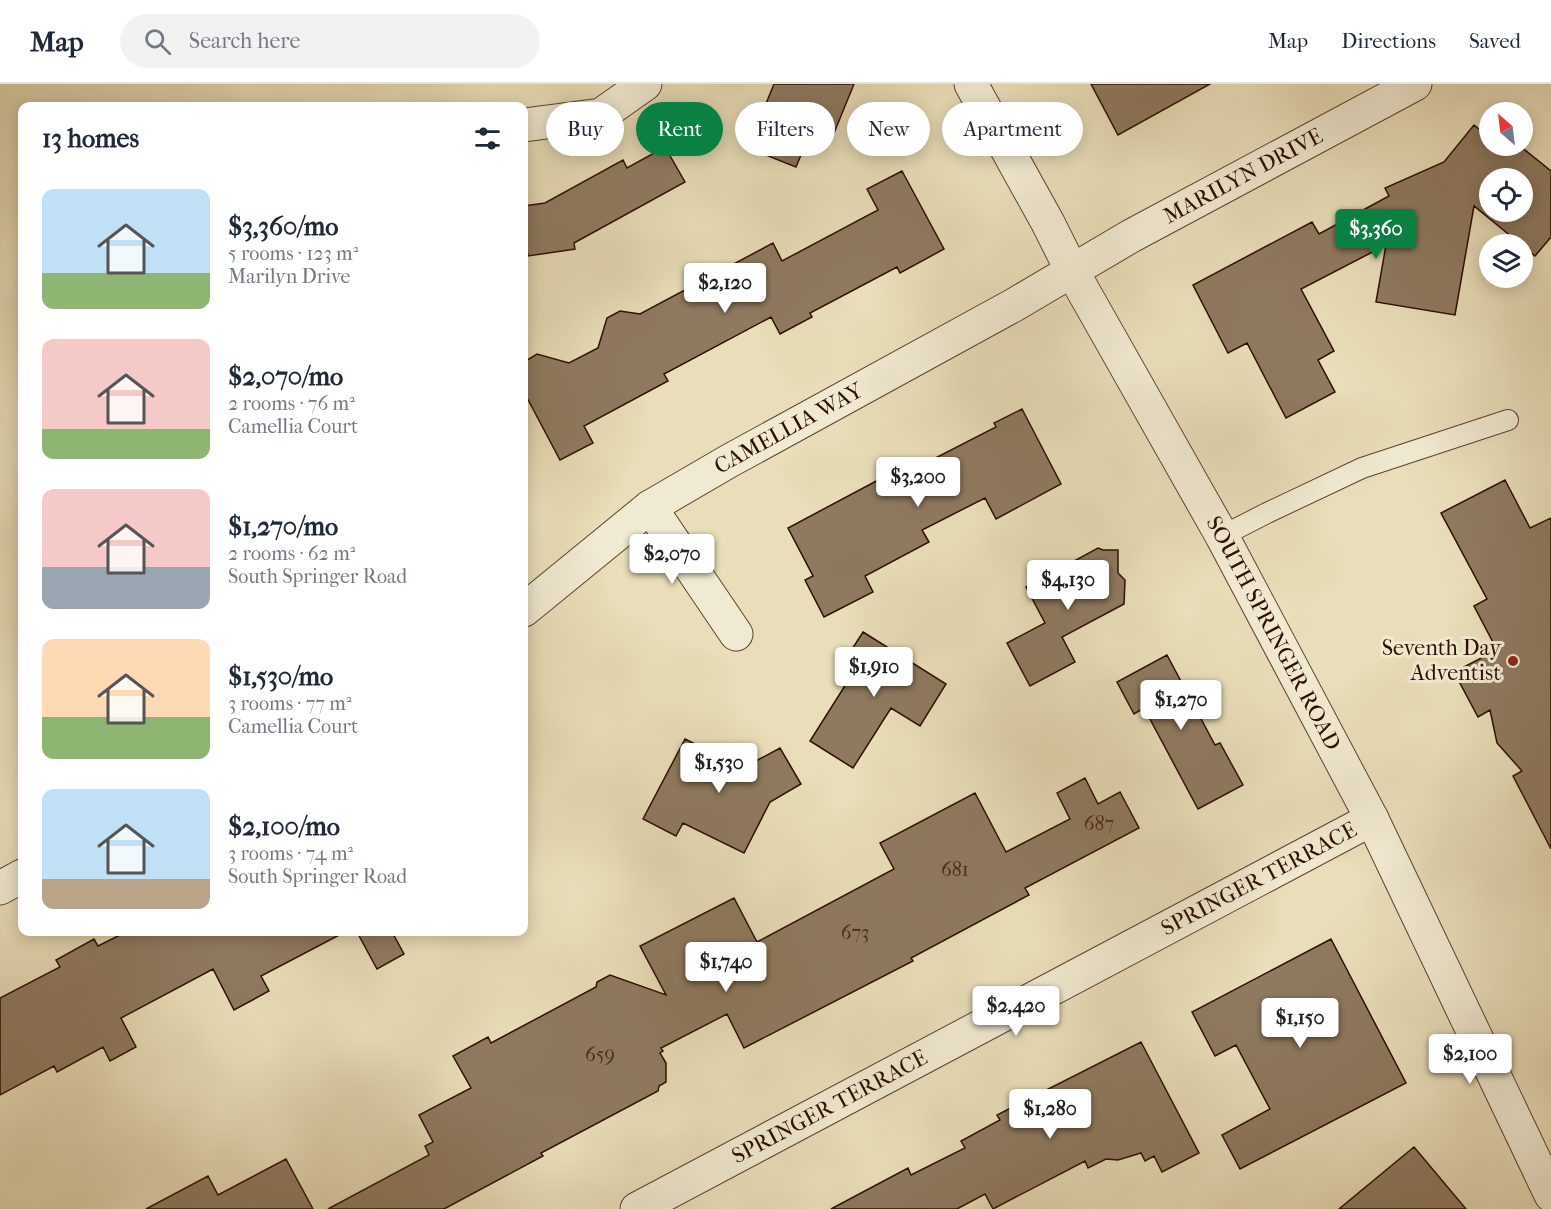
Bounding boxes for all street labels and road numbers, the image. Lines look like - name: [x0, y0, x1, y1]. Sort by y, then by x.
- street label: MARILYN DRIVE: [1159, 123, 1327, 229]
- street label: CAMELLIA WAY: [710, 377, 868, 480]
- street label: SOUTH SPRINGER ROAD: [1200, 512, 1346, 755]
- street label: SPRINGER TERRACE: [1157, 817, 1361, 942]
- street label: SPRINGER TERRACE: [727, 1044, 932, 1169]

